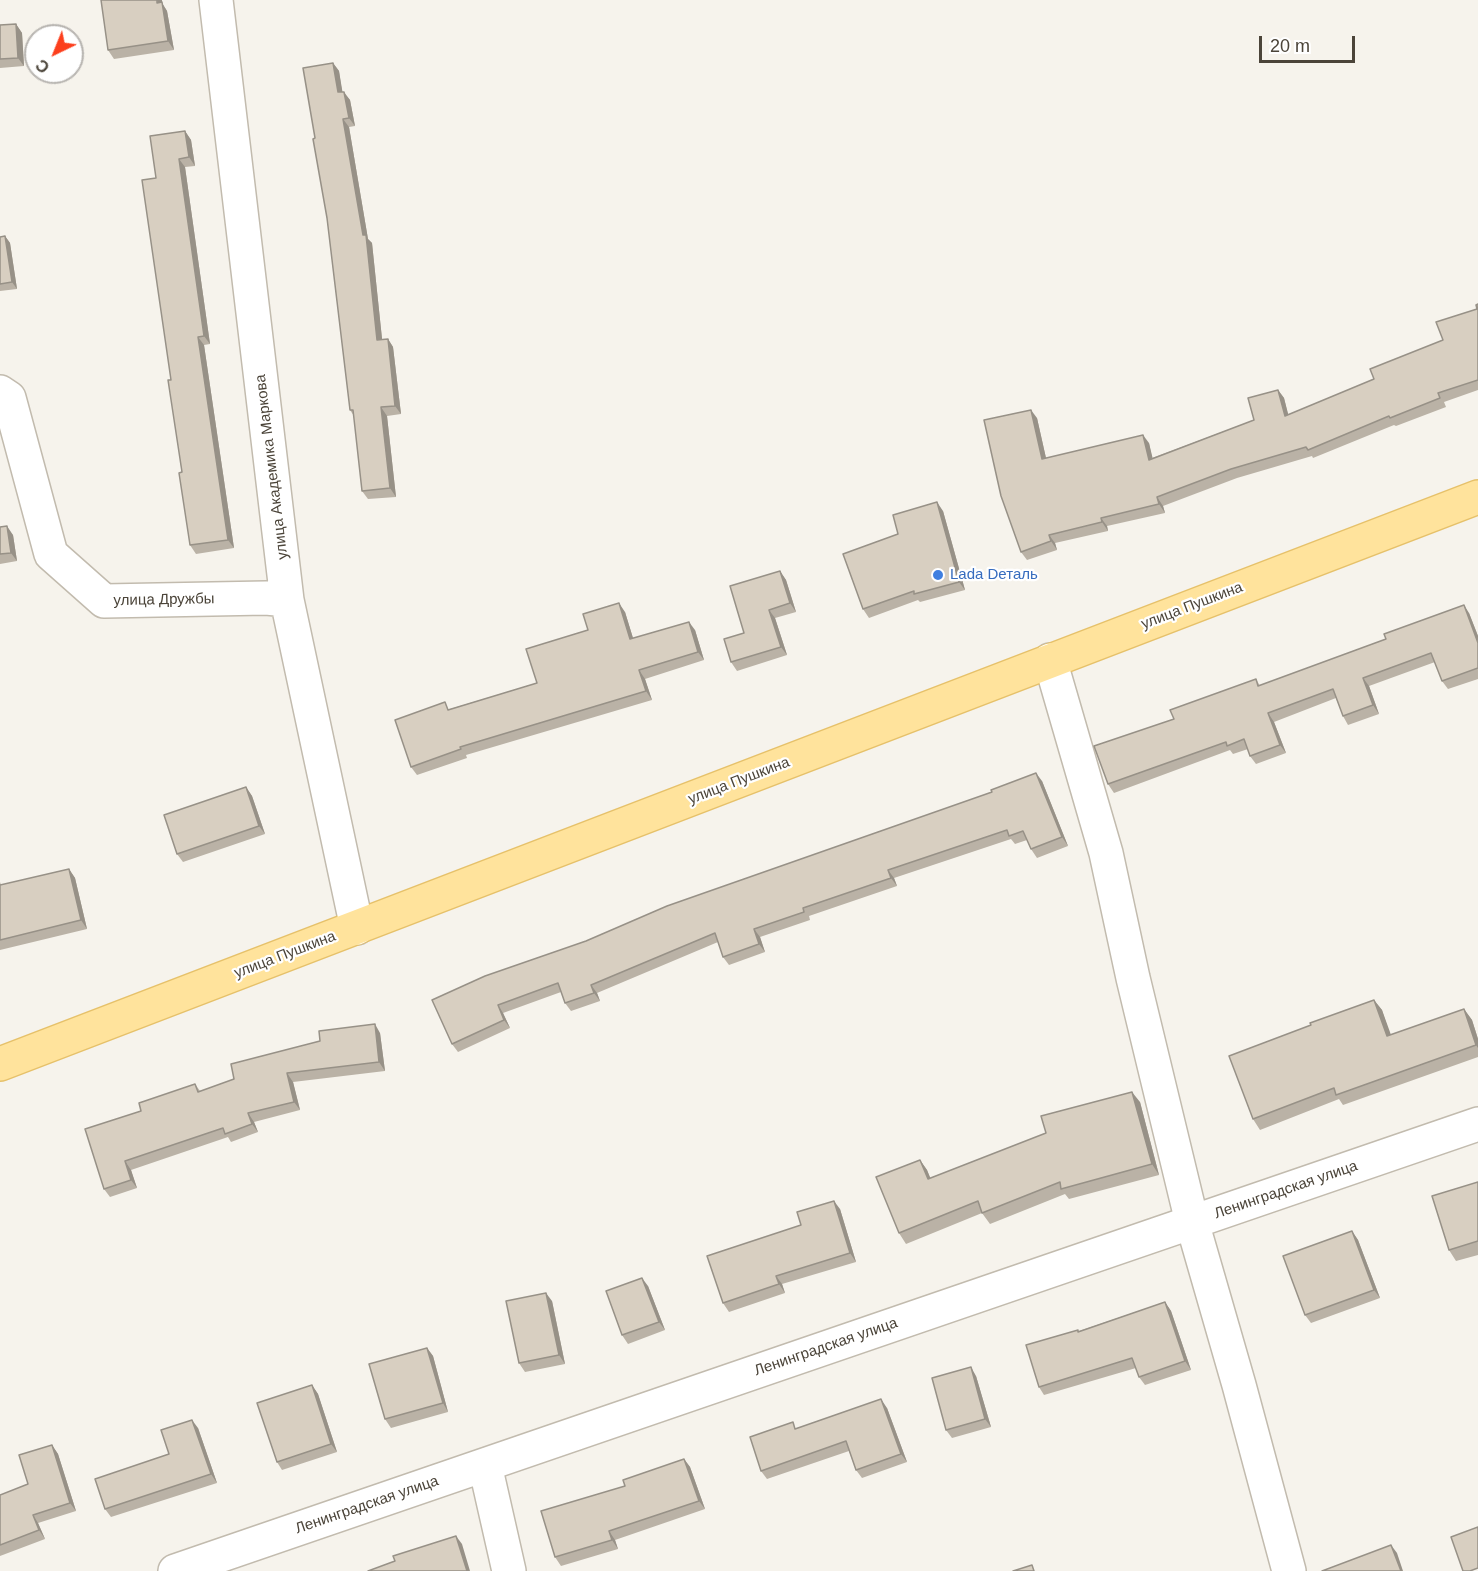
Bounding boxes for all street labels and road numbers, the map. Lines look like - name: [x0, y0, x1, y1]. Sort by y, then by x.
- street label: улица Академика Маркова: [252, 373, 292, 561]
- street label: улица Пушкина: [1139, 578, 1245, 634]
- street label: улица Дружбы: [113, 590, 215, 610]
- street label: улица Пушкина: [686, 753, 792, 809]
- street label: улица Пушкина: [232, 927, 338, 983]
- street label: Ленинградская улица: [1212, 1157, 1360, 1223]
- street label: Ленинградская улица: [752, 1314, 900, 1380]
- street label: Ленинградская улица: [293, 1472, 441, 1538]

